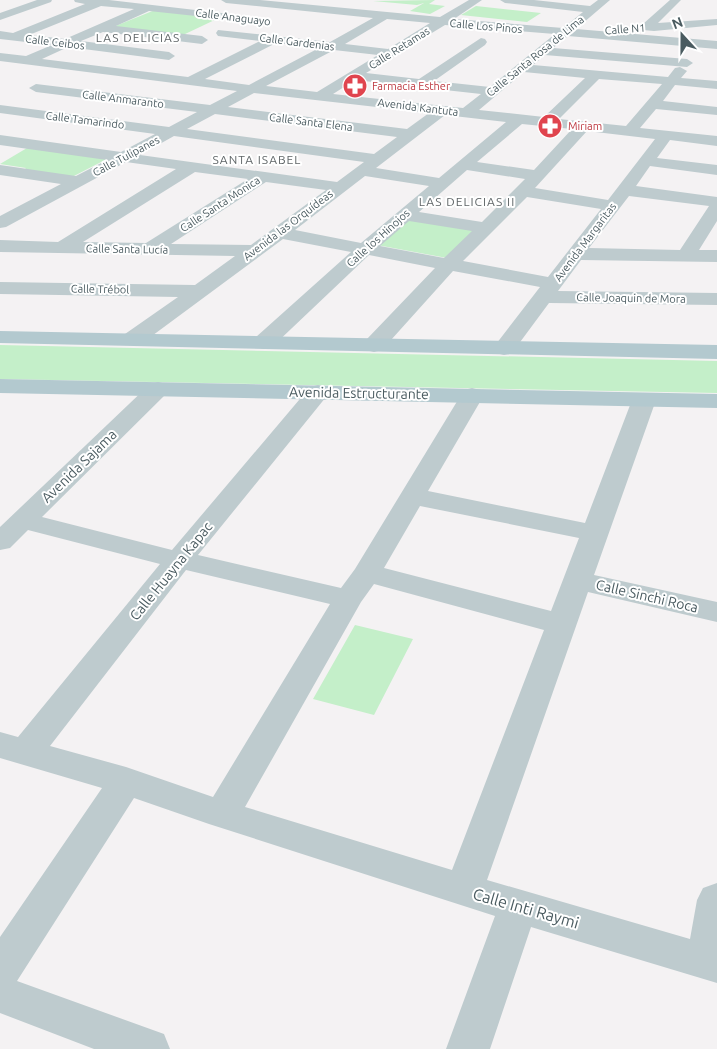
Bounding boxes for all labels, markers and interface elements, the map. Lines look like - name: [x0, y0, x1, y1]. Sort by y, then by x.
- street label: Calle Anaguayo: [195, 6, 271, 28]
- north arrow: [657, 10, 707, 60]
- street label: Calle Santa Rosa de Lima: [484, 13, 586, 99]
- text: N: [670, 14, 685, 32]
- street label: Calle Los Pinos: [449, 17, 523, 35]
- street label: Calle N1: [604, 22, 646, 36]
- street label: Calle Retamas: [366, 24, 432, 72]
- district label: LAS DELICIAS: [96, 31, 180, 44]
- street label: Calle Gardenias: [259, 31, 336, 53]
- street label: Calle Ceibos: [25, 32, 86, 52]
- pharmacy icon: Farmacia Esther: [342, 73, 368, 99]
- place label: Farmacia Esther: [372, 80, 451, 92]
- street label: Calle Anmaranto: [81, 88, 165, 110]
- street label: Avenida Kantuta: [377, 96, 459, 118]
- street label: Calle Tamarindo: [45, 109, 125, 131]
- street label: Calle Santa Elena: [269, 111, 353, 133]
- pharmacy icon: Miriam: [537, 113, 563, 139]
- place label: Miriam: [568, 120, 602, 132]
- street label: Calle Tulipanes: [91, 133, 162, 179]
- district label: SANTA ISABEL: [213, 153, 301, 166]
- street label: Calle Santa Monica: [178, 174, 262, 234]
- street label: Avenida las Orquídeas: [241, 187, 335, 263]
- district label: LAS DELICIAS II: [419, 195, 515, 208]
- street label: Avenida Margaritas: [552, 200, 618, 284]
- street label: Calle los Hinojos: [344, 207, 412, 269]
- street label: Calle Santa Lucía: [86, 242, 168, 256]
- street label: Calle Trébol: [71, 282, 129, 296]
- street label: Calle Joaquin de Mora: [576, 291, 686, 305]
- street label: Avenida Estructurante: [289, 384, 429, 402]
- street label: Avenida Sajama: [38, 426, 120, 506]
- street label: Calle Huayna Kapac: [126, 518, 216, 623]
- street label: Calle Sinchi Roca: [594, 576, 700, 616]
- street label: Calle Inti Raymi: [471, 884, 581, 932]

